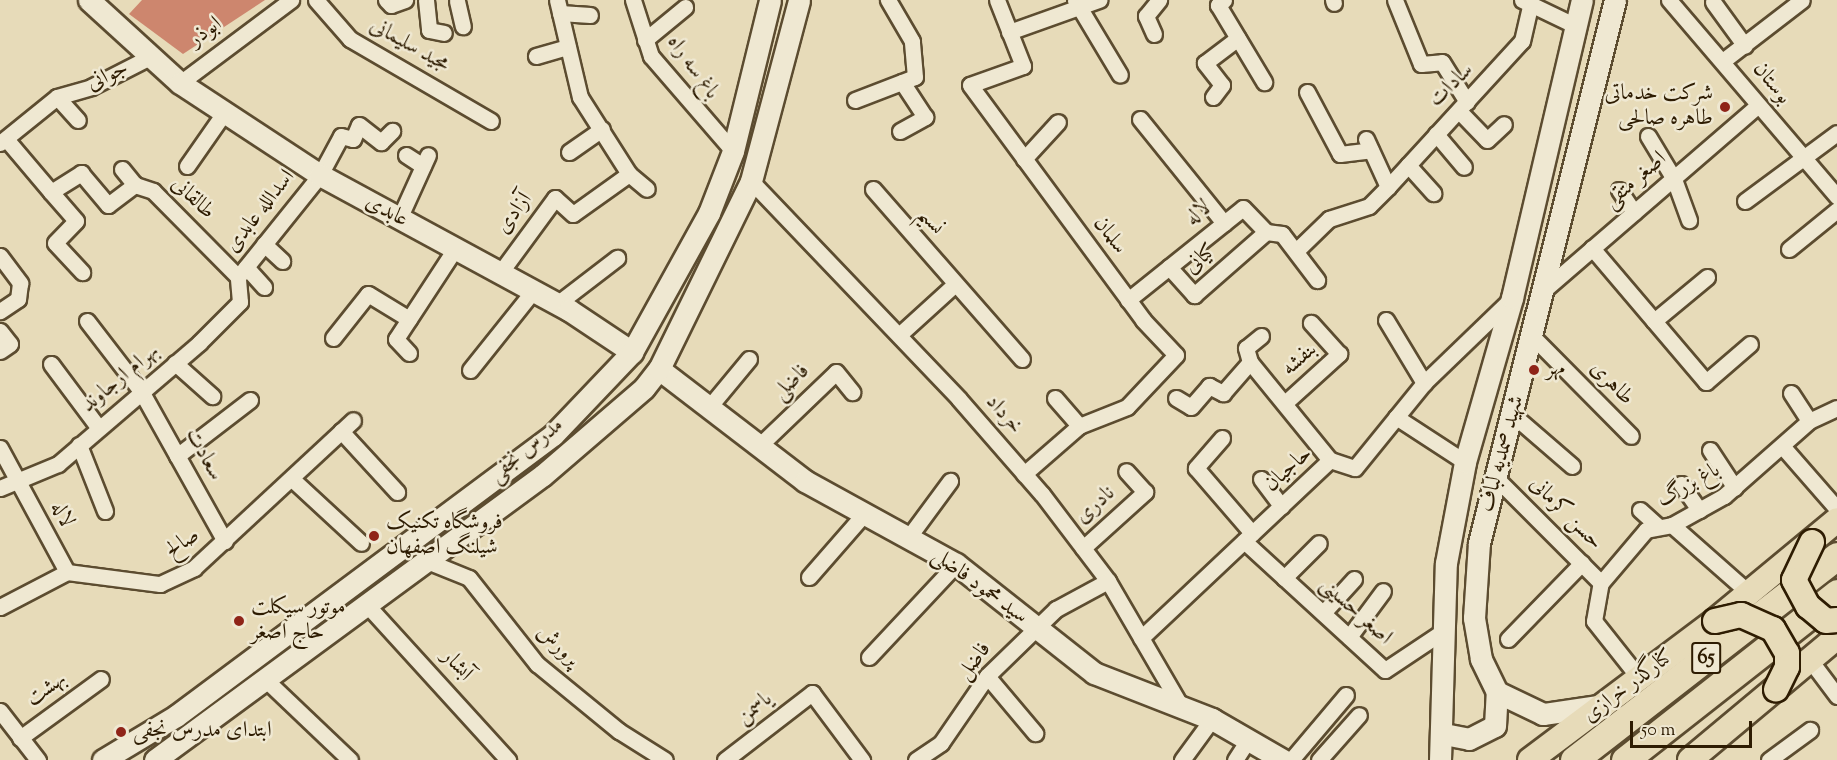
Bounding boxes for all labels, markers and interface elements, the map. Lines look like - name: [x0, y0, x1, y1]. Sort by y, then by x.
- street label: ابوذر: [184, 12, 228, 54]
- street label: مجید سلیمانی: [364, 13, 454, 79]
- street label: باغ سه راه: [660, 31, 724, 105]
- street label: جوانی: [83, 56, 133, 98]
- street label: بوستان: [1746, 57, 1796, 111]
- street label: سادات: [1424, 58, 1480, 114]
- place label: شرکت خدماتی طاهره صالحی: [1604, 81, 1713, 132]
- marker: شرکت خدماتی طاهره صالحی: [1718, 100, 1732, 114]
- street label: اصغر متقی: [1599, 147, 1673, 215]
- street label: اسدالله عابدی: [220, 165, 302, 259]
- street label: طالقانی: [164, 172, 220, 226]
- street label: آزادی: [491, 188, 539, 240]
- street label: عابدی: [360, 190, 412, 234]
- street label: لاله: [1181, 196, 1217, 232]
- street label: نسیم: [911, 203, 949, 241]
- street label: سلمان: [1086, 212, 1132, 260]
- street label: کیانی: [1180, 239, 1222, 281]
- street label: بنفشه: [1277, 337, 1323, 383]
- street label: بهرام ارجاوند: [77, 339, 165, 419]
- street label: طاهری: [1584, 356, 1638, 412]
- place label: مهر: [1546, 357, 1565, 383]
- street label: فاضلی: [768, 359, 816, 407]
- marker: مهر: [1527, 363, 1541, 377]
- street label: خرداد: [979, 390, 1027, 440]
- street label: شهید صمدیه لباف: [1475, 393, 1531, 515]
- street label: مدرس نجفی: [484, 413, 570, 489]
- street label: سعادت: [178, 424, 228, 486]
- street label: حاجیان: [1259, 442, 1319, 498]
- street label: باغ بزرگ: [1653, 458, 1725, 514]
- street label: حسن کرمانی: [1523, 472, 1607, 556]
- street label: نادری: [1071, 481, 1121, 531]
- street label: لاله: [43, 497, 79, 533]
- place label: فروشگاه تکنیک شیلنگ اصفهان: [386, 510, 503, 562]
- street label: صالح: [161, 523, 205, 565]
- marker: فروشگاه تکنیک شیلنگ اصفهان: [367, 529, 381, 543]
- street label: سید محمود فاضلی: [926, 543, 1032, 631]
- street label: اصغر حسینی: [1313, 573, 1397, 651]
- place label: موتور سیکلت حاج اصغر: [251, 595, 346, 646]
- marker: موتور سیکلت حاج اصغر: [232, 614, 246, 628]
- street label: پرورش: [530, 620, 584, 674]
- street label: فاضل: [952, 638, 998, 686]
- road number: 65: [1691, 640, 1721, 676]
- street label: آبشار: [435, 644, 477, 688]
- street label: کنارگذر خرازی: [1578, 644, 1680, 730]
- street label: بهشت: [22, 667, 72, 713]
- street label: یاسمن: [732, 687, 778, 731]
- scale bar: [1633, 709, 1754, 747]
- text: 50 m: [1641, 718, 1675, 744]
- place label: ابتدای مدرس نجفی: [133, 719, 272, 745]
- marker: ابتدای مدرس نجفی: [114, 725, 128, 739]

